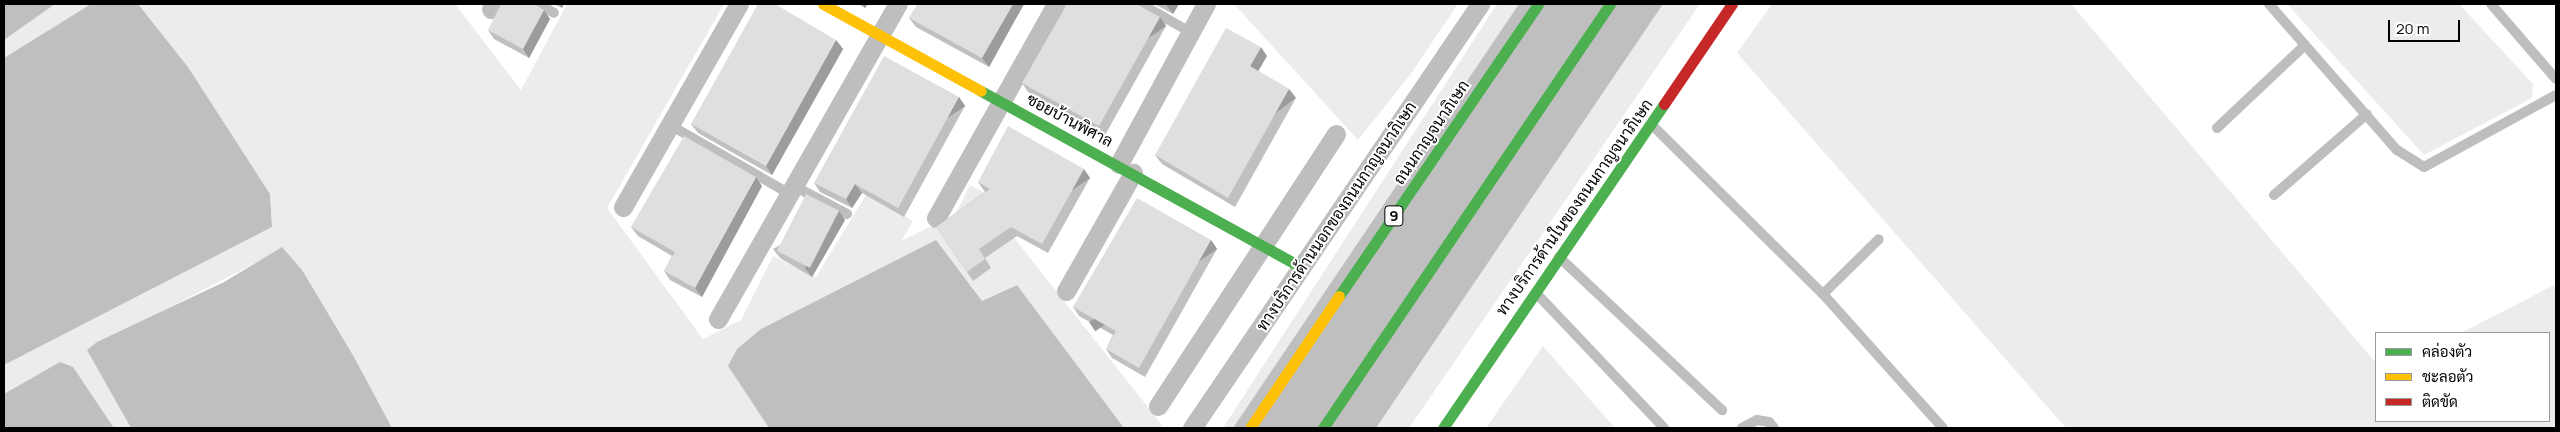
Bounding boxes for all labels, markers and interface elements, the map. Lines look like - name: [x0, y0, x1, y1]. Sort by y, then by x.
- scale bar: [2390, 10, 2462, 42]
- text: 20 m: [2396, 18, 2429, 39]
- street label: ถนนกาญจนาภิเษก: [1389, 76, 1473, 188]
- street label: ซอยบ้านพิศาล: [1024, 89, 1116, 151]
- street label: ทางบริการด้านในของถนนกาญจนาภิเษก: [1492, 95, 1656, 319]
- street label: ทางบริการด้านนอกของถนนกาญจนาภิเษก: [1252, 98, 1420, 334]
- road number: 9: [1384, 204, 1404, 228]
- legend: [2375, 332, 2550, 422]
- text: คล่องตัว: [2422, 341, 2472, 362]
- text: ชะลอตัว: [2422, 366, 2473, 387]
- text: ติดขัด: [2422, 391, 2458, 412]

